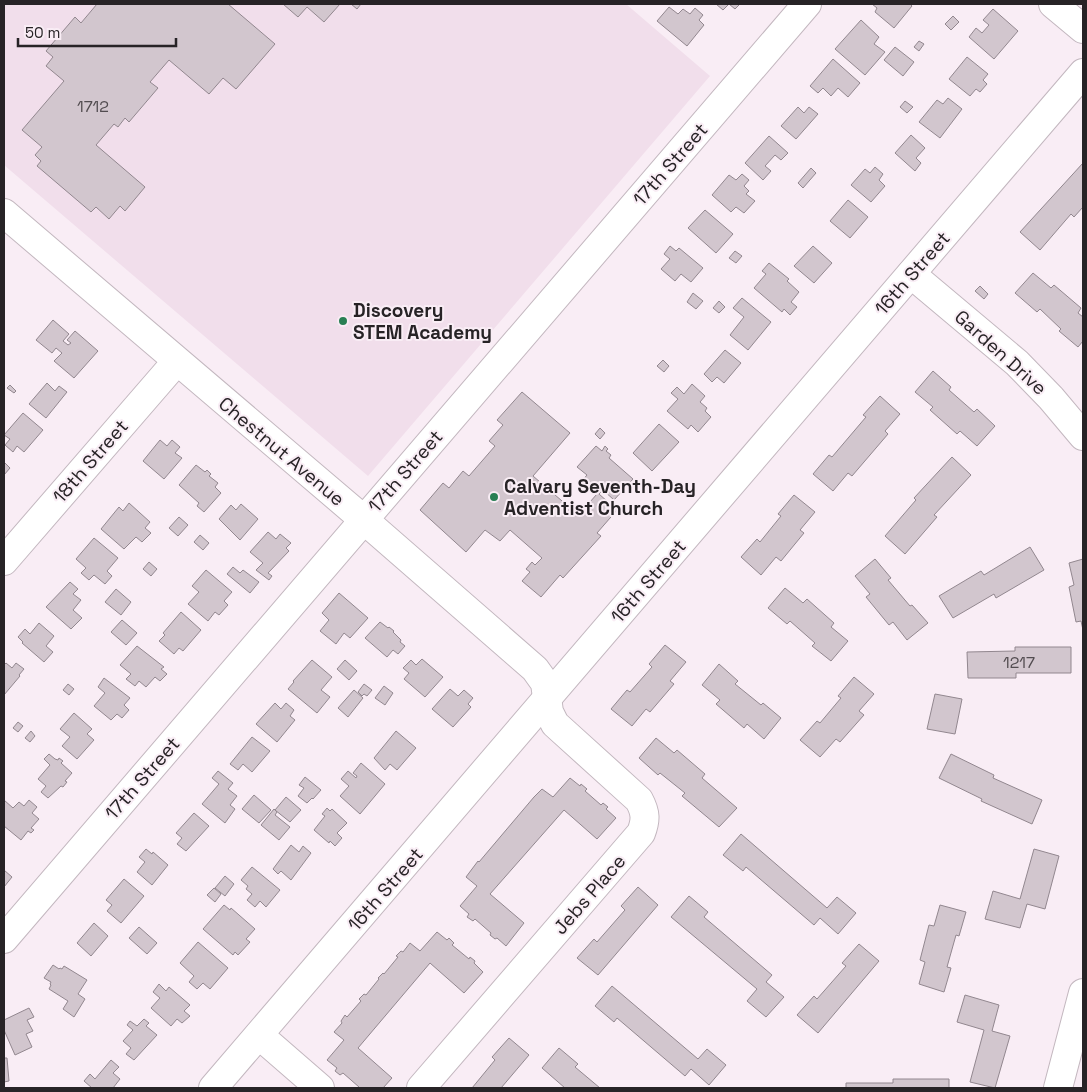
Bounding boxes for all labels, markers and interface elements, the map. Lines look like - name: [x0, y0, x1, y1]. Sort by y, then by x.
- scale bar: [18, 15, 175, 47]
- text: 50 m: [25, 23, 60, 42]
- house number: 1712: [77, 96, 109, 117]
- street label: 17th Street: [627, 118, 713, 211]
- street label: 16th Street: [869, 226, 956, 320]
- place label: Discovery STEM Academy: [353, 298, 492, 345]
- street label: Garden Drive: [949, 304, 1052, 400]
- marker: Discovery STEM Academy: [337, 315, 349, 327]
- street label: Chestnut Avenue: [213, 391, 350, 511]
- street label: 18th Street: [47, 414, 134, 508]
- street label: 17th Street: [362, 425, 448, 518]
- place label: Calvary Seventh-Day Adventist Church: [504, 474, 696, 521]
- marker: Calvary Seventh-Day Adventist Church: [488, 491, 500, 503]
- street label: 16th Street: [605, 534, 692, 628]
- house number: 1217: [1003, 652, 1035, 673]
- street label: 17th Street: [99, 732, 185, 825]
- street label: 16th Street: [342, 842, 429, 936]
- street label: Jebs Place: [548, 849, 631, 940]

